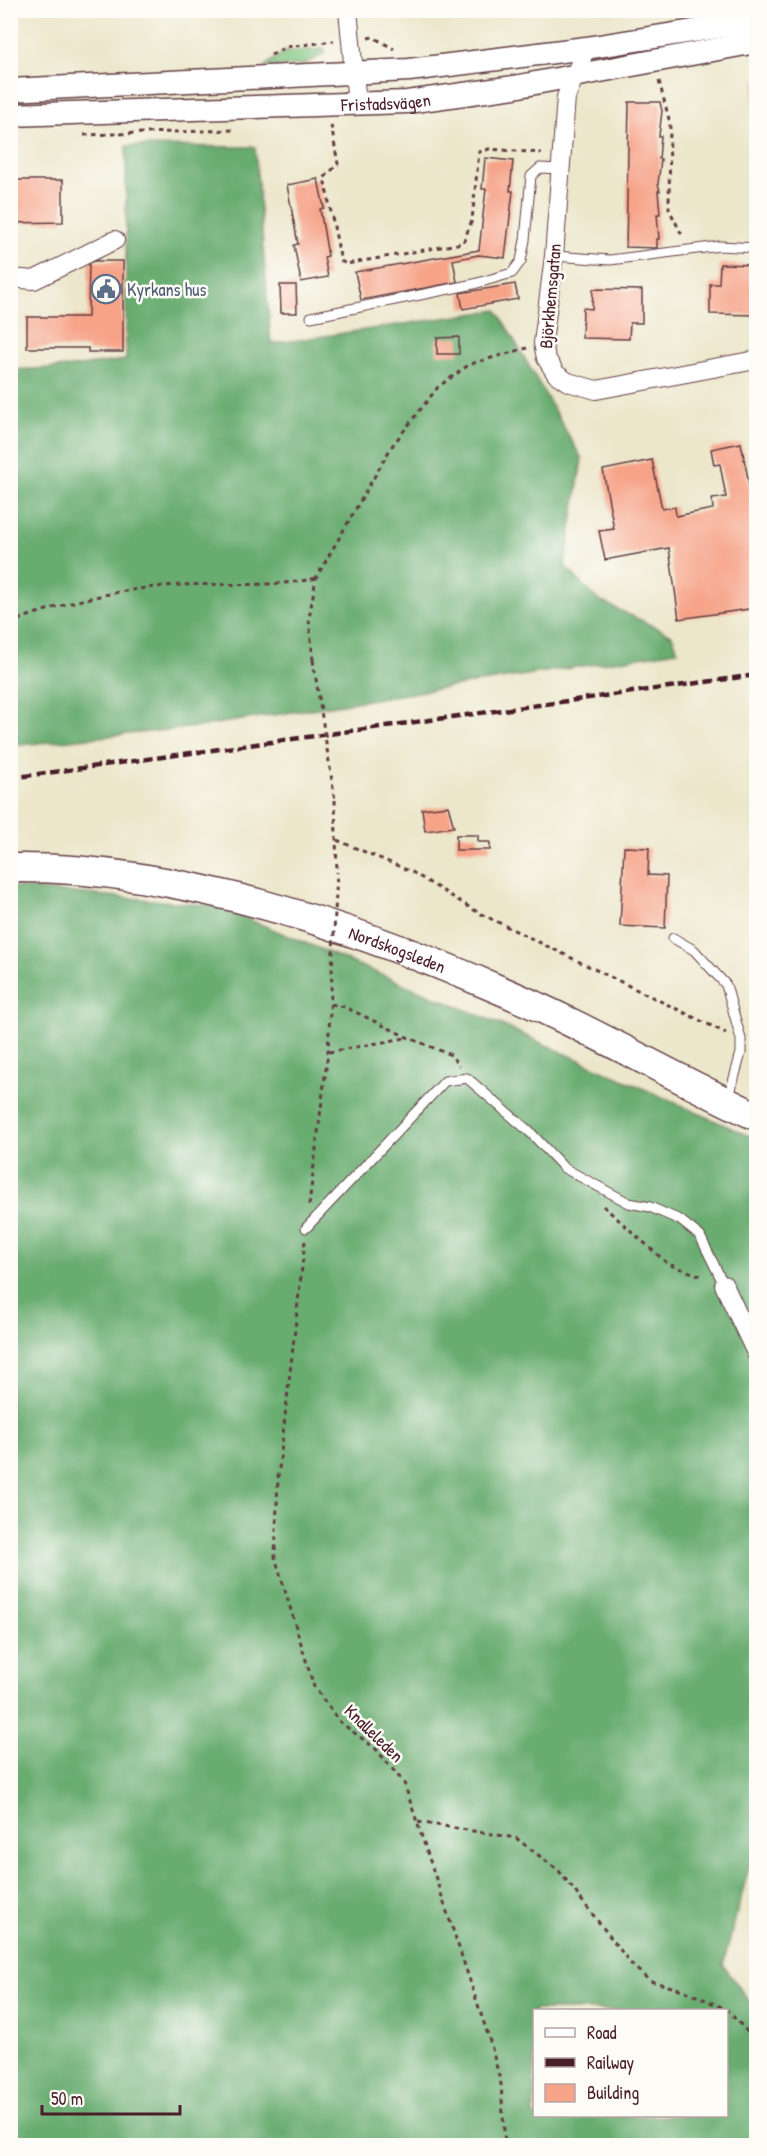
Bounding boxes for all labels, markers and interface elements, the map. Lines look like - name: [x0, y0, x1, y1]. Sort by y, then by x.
- street label: Fristadsvägen: [340, 86, 432, 117]
- street label: Björkhemsgatan: [533, 242, 567, 350]
- public building icon: Kyrkans hus: [90, 273, 122, 305]
- place label: Kyrkans hus: [127, 277, 206, 302]
- street label: Nordskogsleden: [346, 920, 450, 979]
- street label: Knalleleden: [339, 1698, 409, 1768]
- legend: [533, 2009, 728, 2117]
- text: Road: [587, 2020, 617, 2045]
- text: Railway: [587, 2050, 634, 2075]
- scale bar: [42, 2078, 180, 2116]
- text: Building: [587, 2080, 639, 2105]
- text: 50 m: [51, 2086, 83, 2111]

